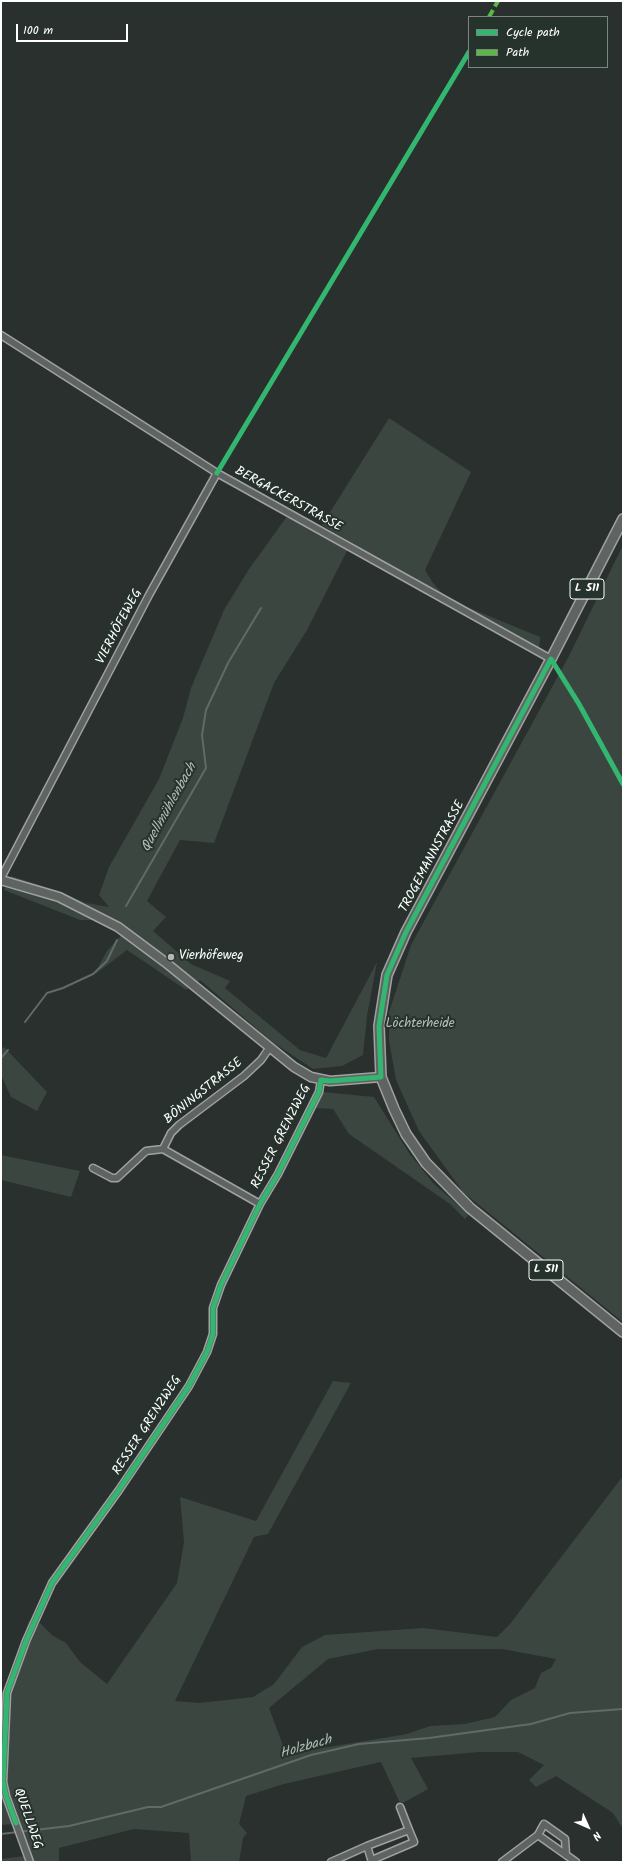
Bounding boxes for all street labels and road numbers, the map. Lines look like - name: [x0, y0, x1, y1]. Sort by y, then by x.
- street label: BERGACKERSTRASSE: [231, 464, 345, 536]
- road number: L 511: [570, 579, 604, 599]
- street label: VIERHÖFEWEG: [94, 587, 146, 667]
- street label: TROGEMANNSTRASSE: [397, 798, 469, 916]
- street label: BÖNINGSTRASSE: [162, 1056, 246, 1128]
- street label: RESSER GRENZWEG: [249, 1082, 315, 1192]
- road number: L 511: [529, 1260, 563, 1280]
- street label: RESSER GRENZWEG: [110, 1373, 186, 1479]
- street label: QUELLWEG: [9, 1786, 45, 1852]

